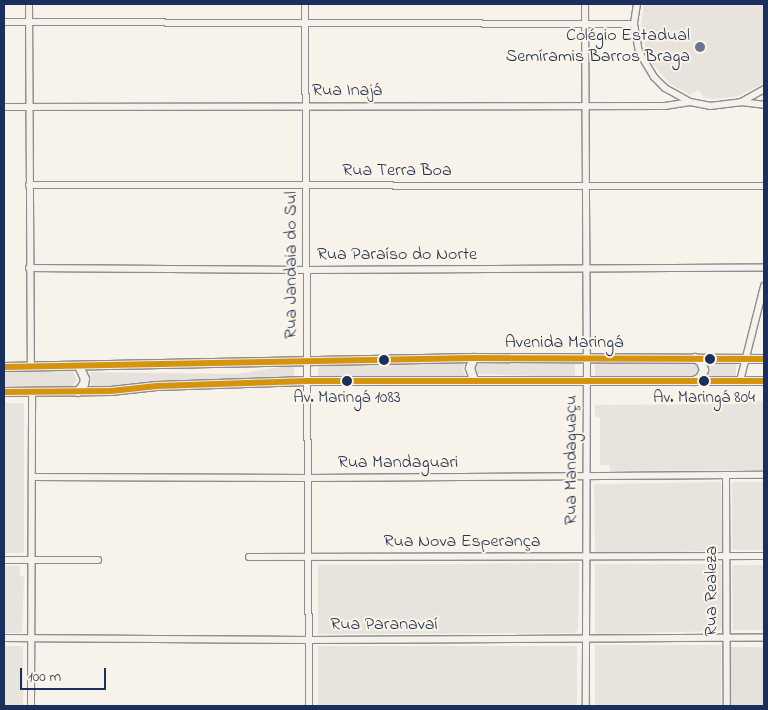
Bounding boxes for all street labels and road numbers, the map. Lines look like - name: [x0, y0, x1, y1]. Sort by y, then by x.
- street label: Rua Inajá: [312, 80, 382, 102]
- street label: Rua Terra Boa: [342, 160, 452, 182]
- street label: Rua Jandaia do Sul: [281, 191, 303, 339]
- street label: Rua Paraíso do Norte: [317, 244, 477, 266]
- street label: Avenida Maringá: [505, 332, 623, 354]
- street label: Rua Mandaguaçu: [561, 395, 583, 525]
- street label: Rua Mandaguari: [338, 452, 458, 474]
- street label: Rua Nova Esperança: [384, 531, 540, 553]
- street label: Rua Realeza: [701, 546, 723, 636]
- street label: Rua Paranavaí: [330, 614, 438, 636]

